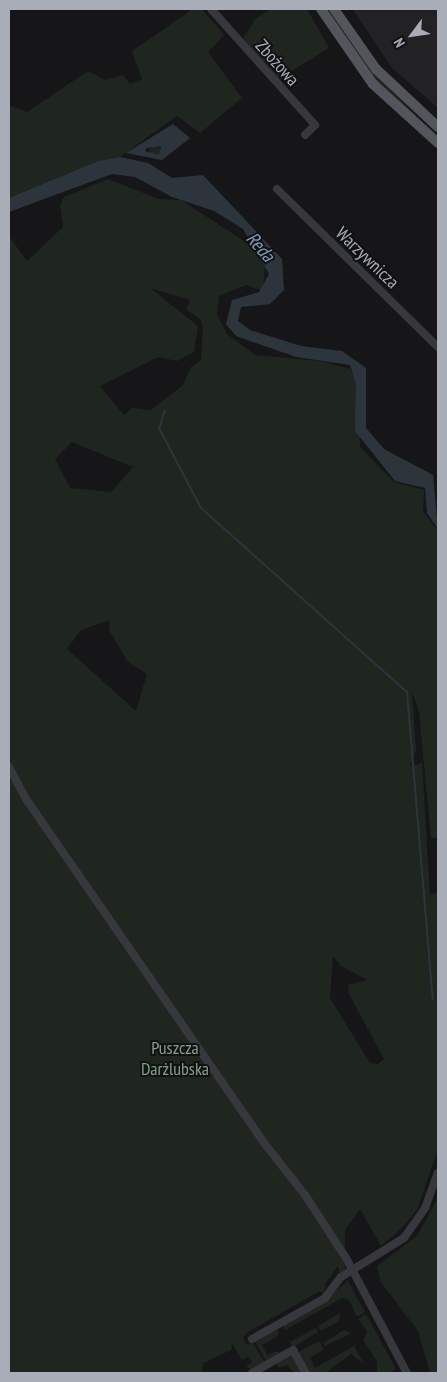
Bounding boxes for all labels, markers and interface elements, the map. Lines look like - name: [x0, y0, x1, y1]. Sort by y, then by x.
- north arrow: [387, 10, 437, 60]
- street label: Zbożowa: [251, 35, 303, 91]
- text: N: [389, 35, 409, 51]
- street label: Warzywnicza: [331, 223, 403, 293]
- water label: Reda: [241, 227, 279, 267]
- park label: Puszcza Darżlubska: [141, 1038, 209, 1080]

